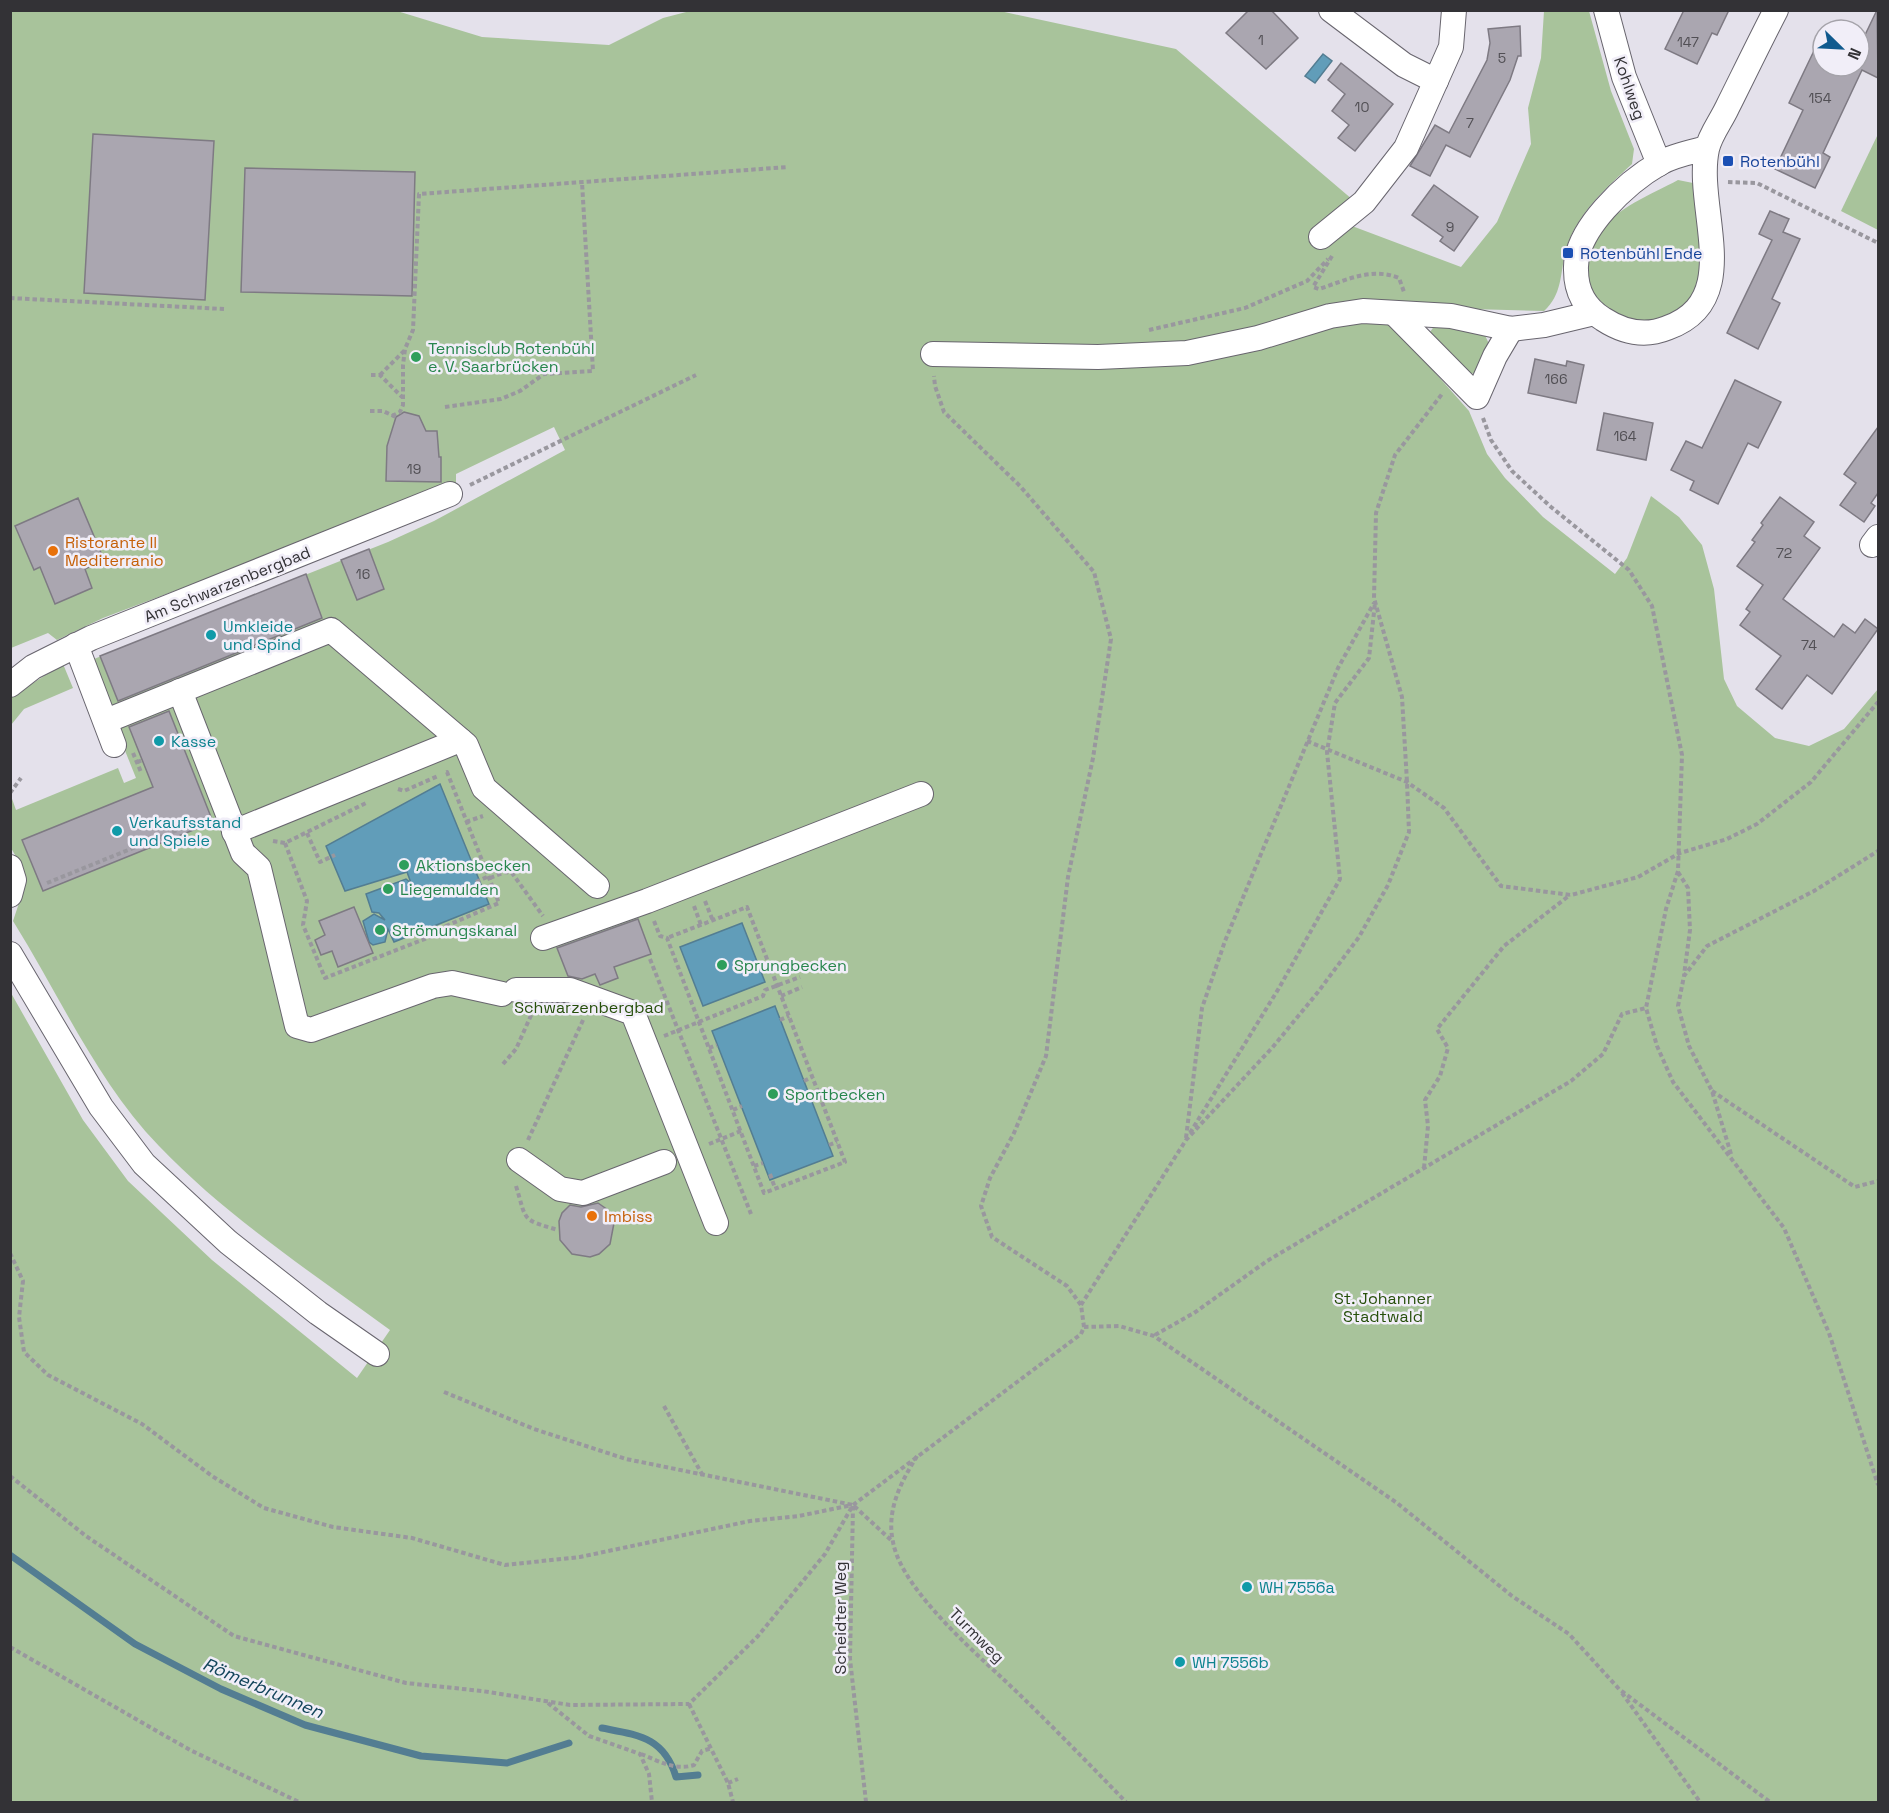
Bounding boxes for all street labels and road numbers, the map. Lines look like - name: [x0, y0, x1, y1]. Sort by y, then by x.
- street label: Kohlweg: [1609, 54, 1650, 123]
- street label: Am Schwarzenbergbad: [141, 541, 313, 627]
- street label: Scheidter Weg: [830, 1562, 851, 1674]
- street label: Turmweg: [944, 1603, 1009, 1668]

